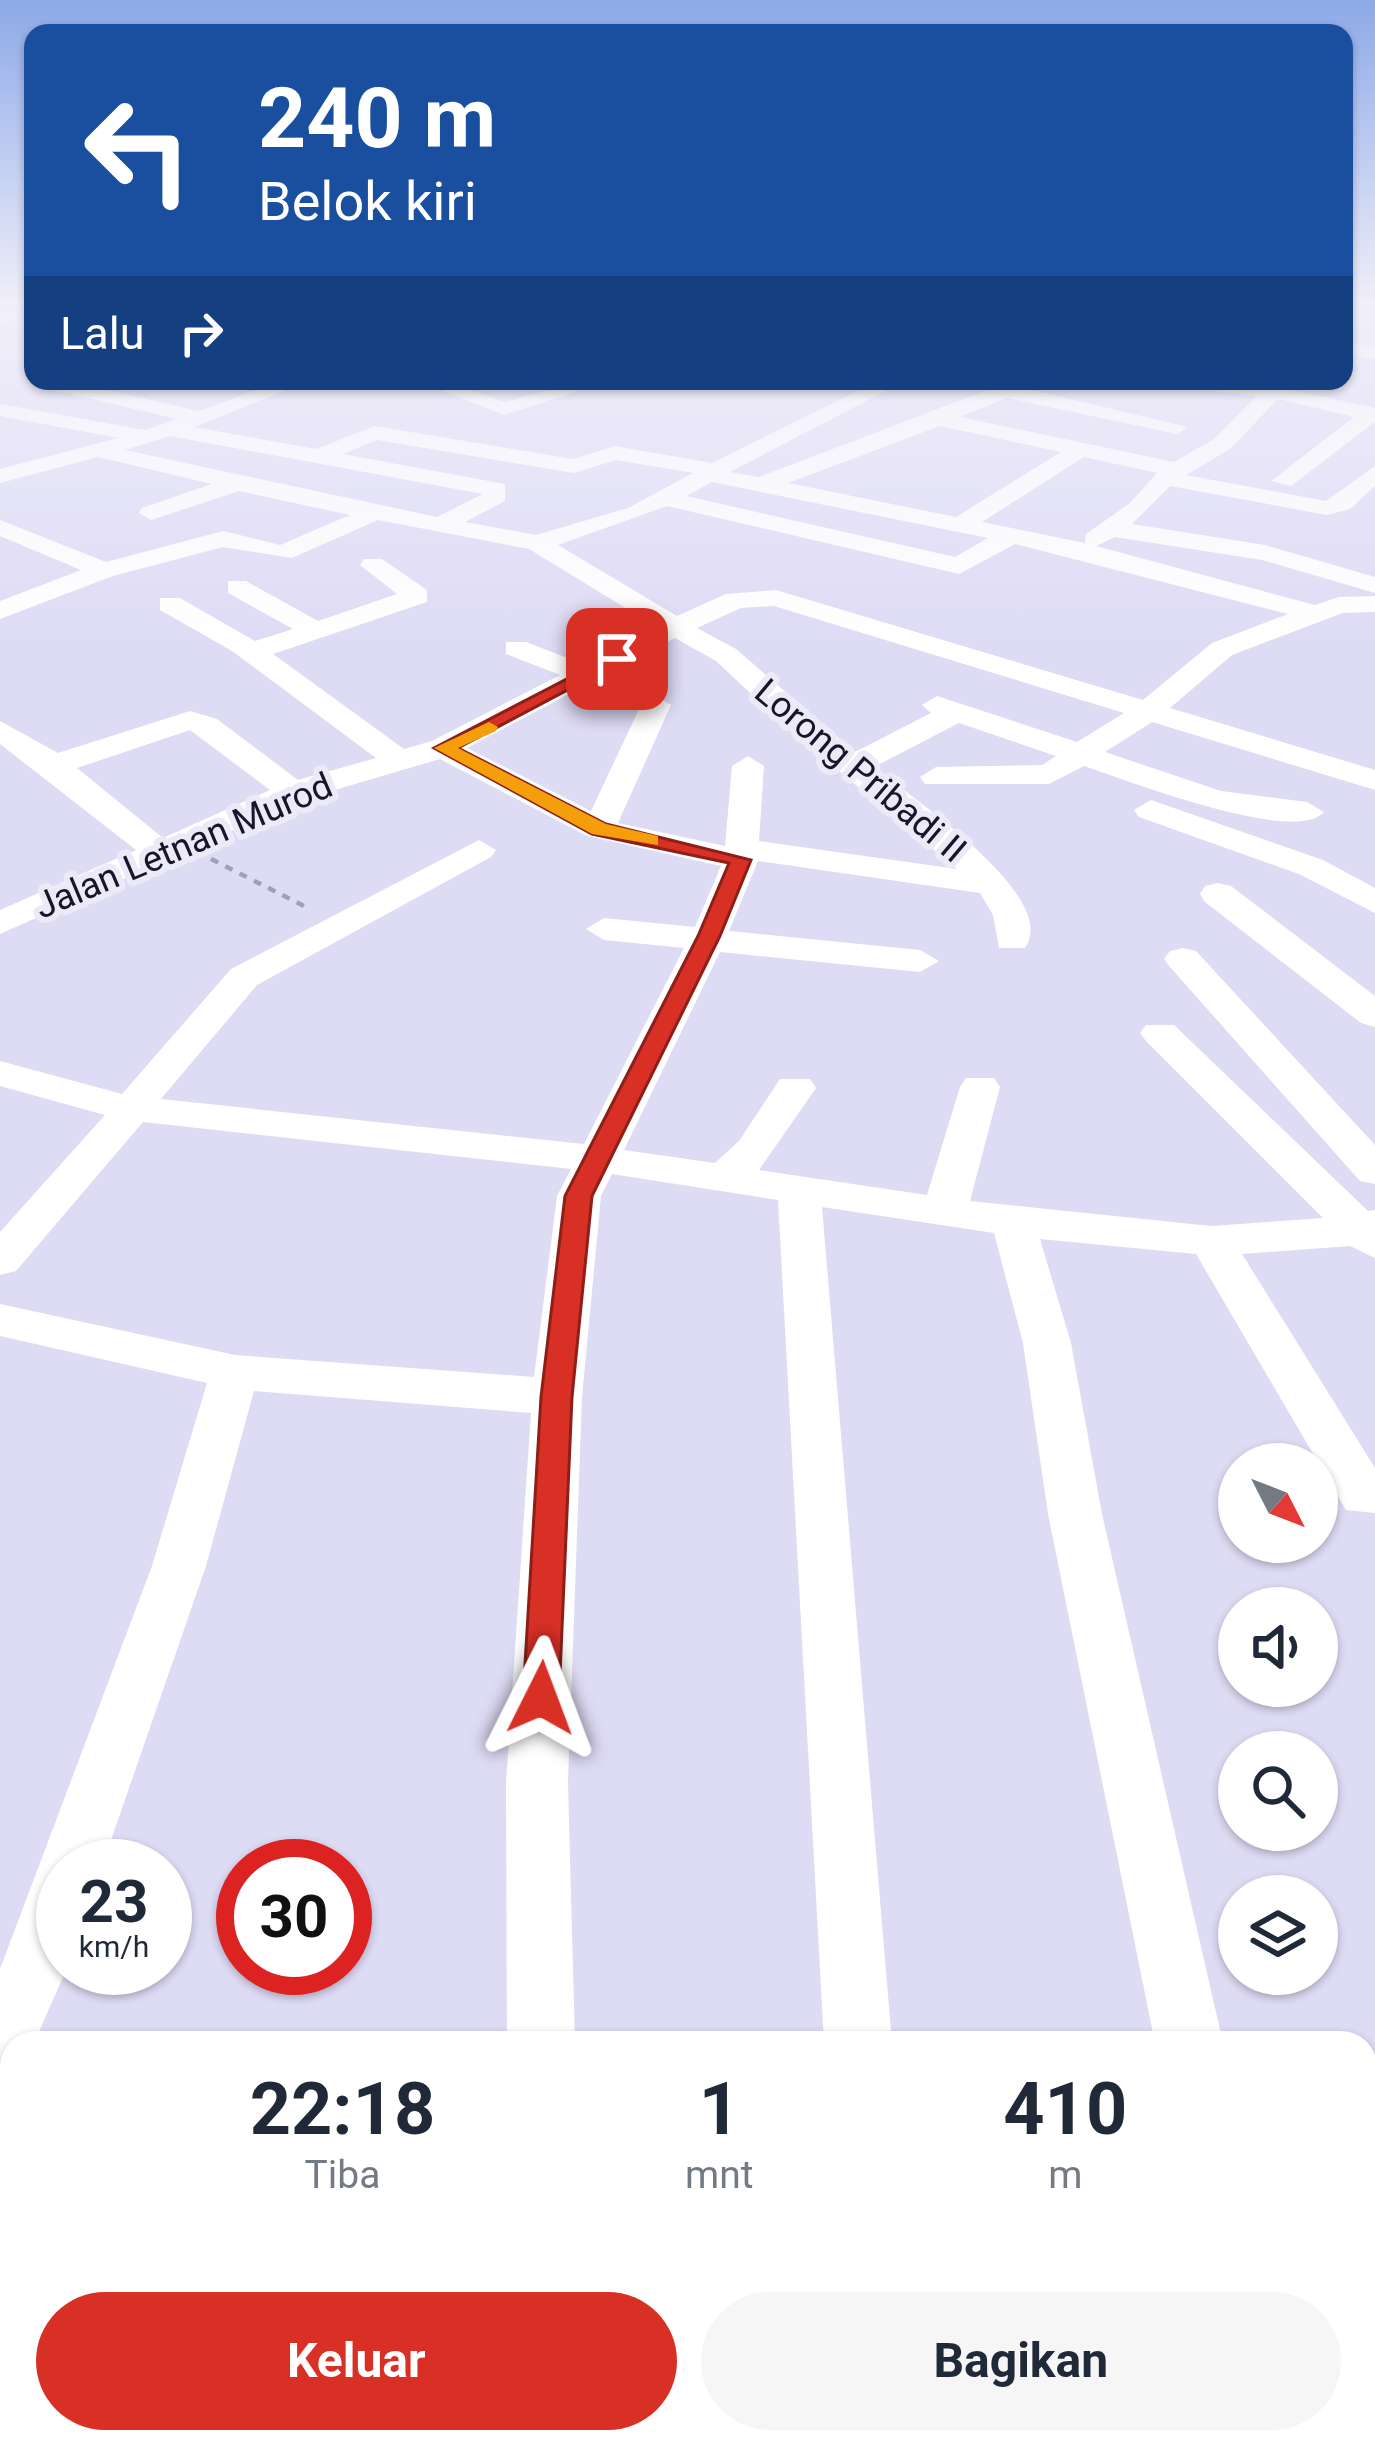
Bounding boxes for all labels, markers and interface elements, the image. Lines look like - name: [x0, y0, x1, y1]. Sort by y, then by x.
- text: 240 m: [258, 69, 496, 168]
- icon: left: [60, 72, 216, 228]
- text: Belok kiri: [258, 170, 477, 233]
- icon: right: [168, 300, 234, 366]
- text: Lalu: [60, 307, 144, 360]
- pin: [566, 608, 668, 710]
- icon: arrive: [584, 626, 650, 692]
- street label: Lorong Pribadi II: [746, 670, 974, 871]
- street label: Jalan Letnan Murod: [28, 764, 338, 928]
- north arrow: [1218, 1443, 1338, 1563]
- map controls: [1218, 1443, 1338, 1995]
- button: sound: [1218, 1587, 1338, 1707]
- position arrow: [478, 1635, 604, 1761]
- button: search: [1218, 1731, 1338, 1851]
- speed limit sign: 30: [216, 1839, 372, 1995]
- text: 23: [80, 1866, 148, 1937]
- button: layers: [1218, 1875, 1338, 1995]
- text: km/h: [79, 1929, 149, 1964]
- text: 22:18: [250, 2067, 435, 2152]
- text: 1: [699, 2067, 740, 2152]
- text: 410: [1003, 2067, 1127, 2152]
- text: Tiba: [305, 2152, 380, 2198]
- text: mnt: [685, 2152, 754, 2198]
- text: m: [1048, 2152, 1082, 2198]
- button: Keluar: [36, 2292, 677, 2430]
- button: Bagikan: [701, 2292, 1341, 2430]

